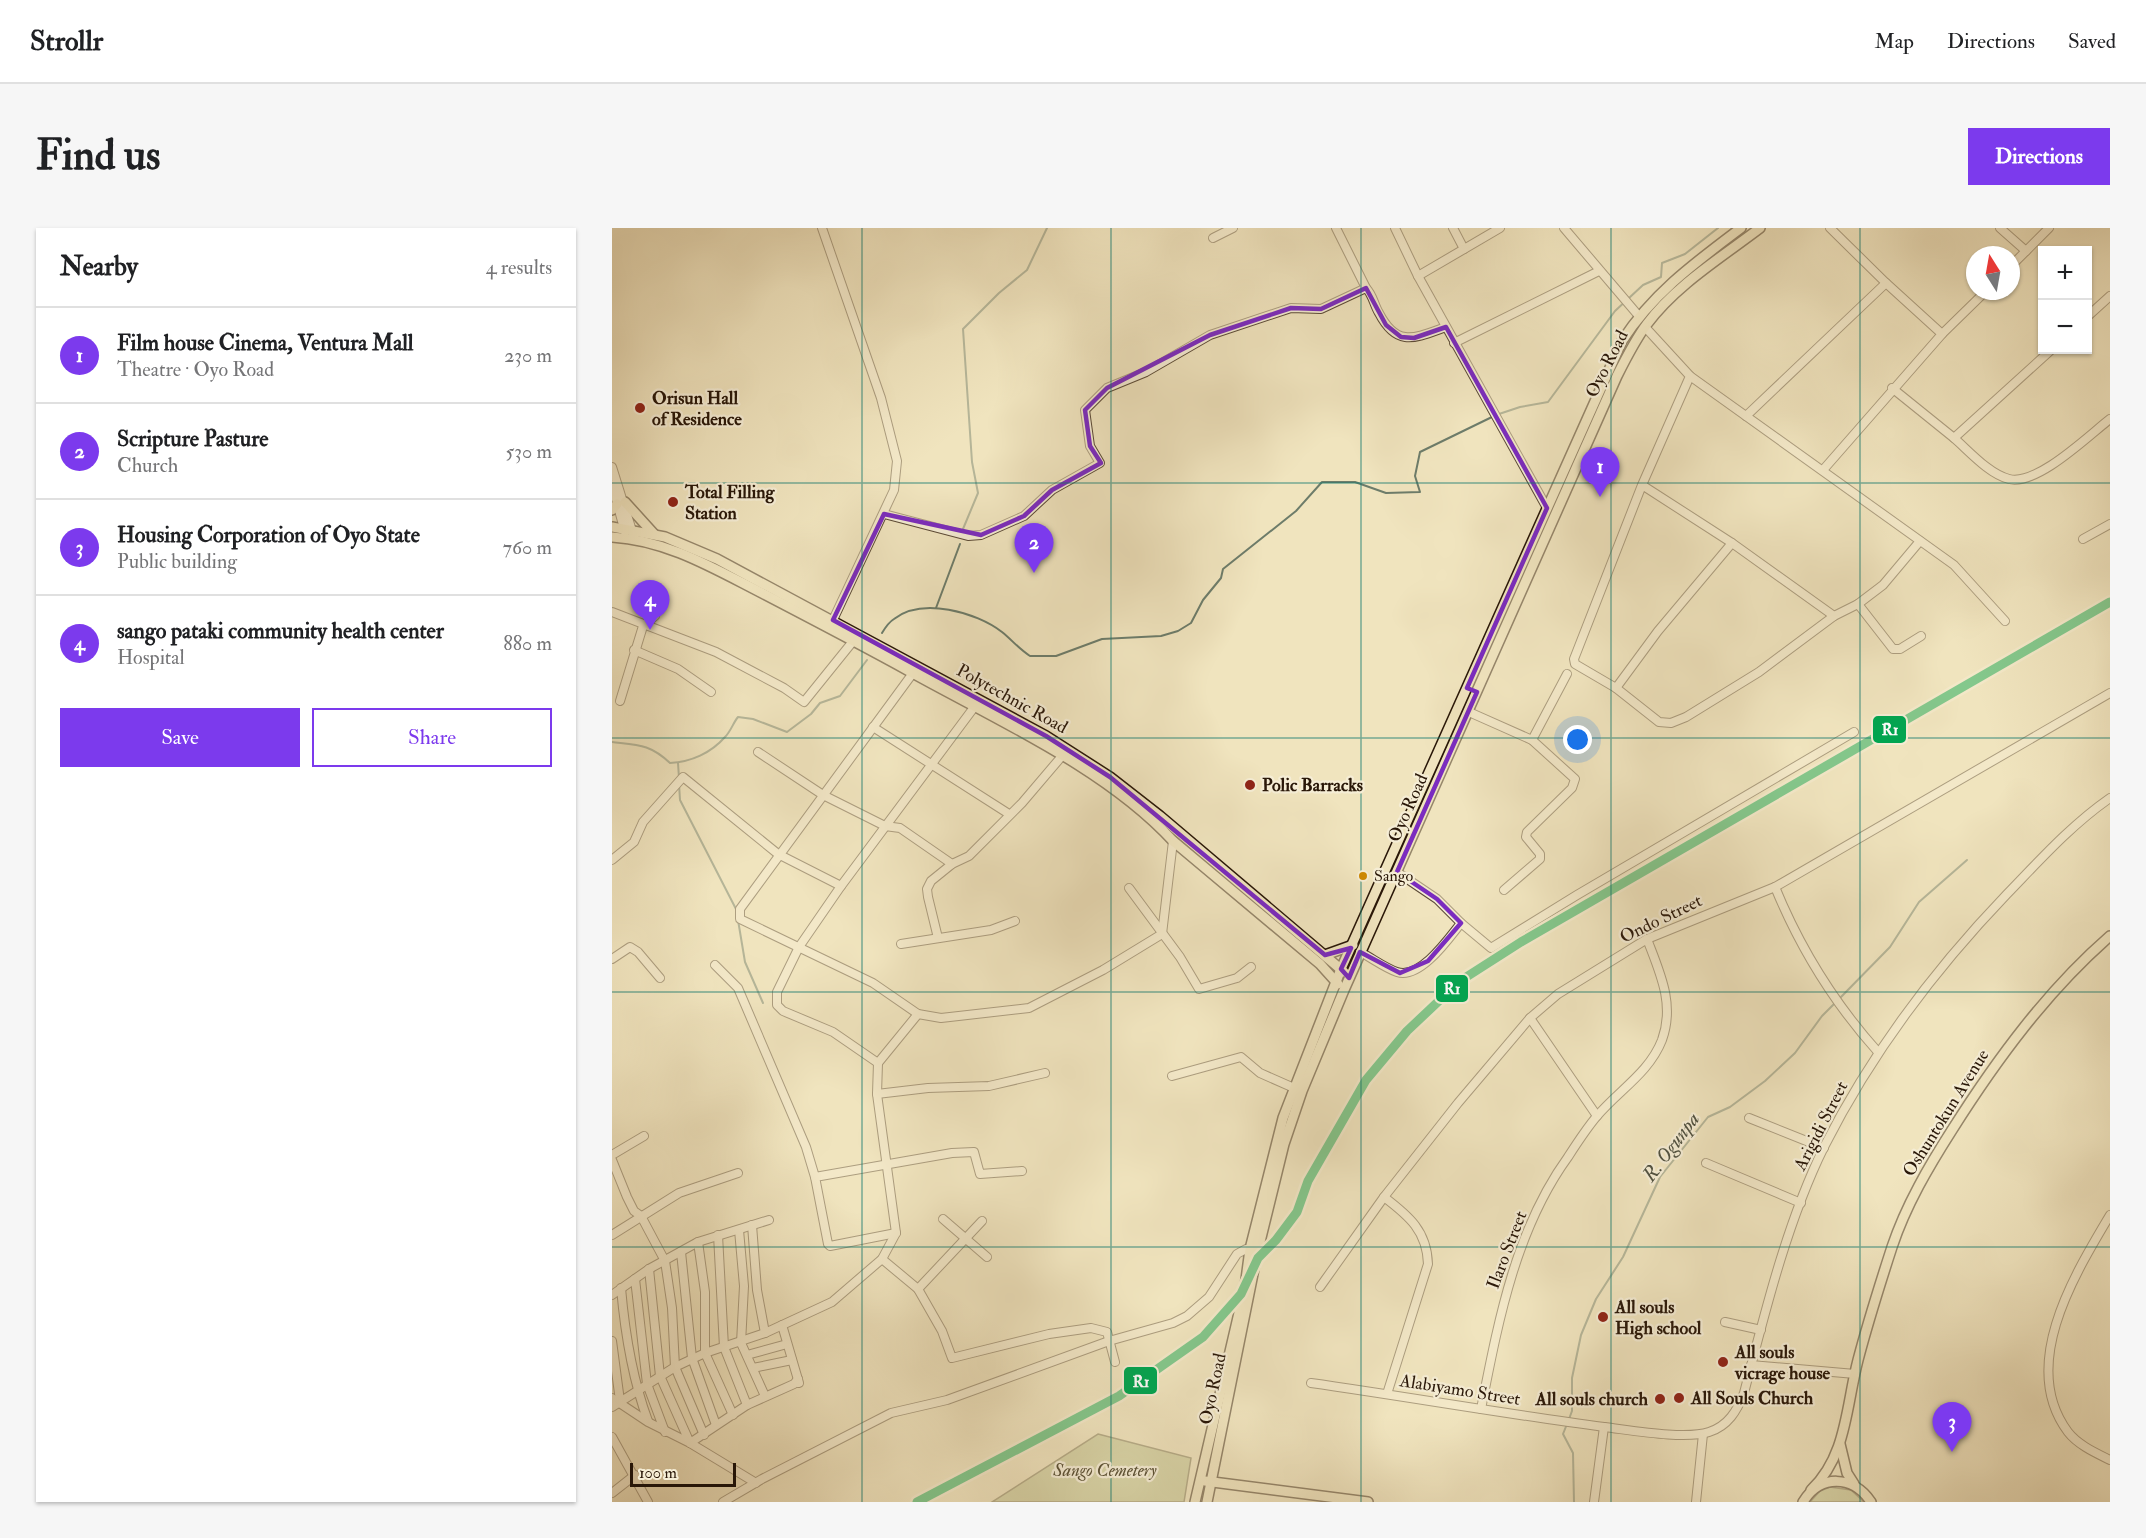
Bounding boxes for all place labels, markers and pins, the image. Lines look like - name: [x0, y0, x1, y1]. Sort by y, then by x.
- place label: Orisun Hall of Residence: [652, 387, 742, 431]
- marker: Orisun Hall of Residence: [633, 401, 647, 415]
- pin: 1: [1580, 448, 1620, 497]
- place label: Total Filling Station: [684, 481, 776, 525]
- marker: Total Filling Station: [666, 495, 680, 509]
- pin: 2: [1014, 524, 1054, 573]
- pin: 4: [630, 580, 669, 630]
- place label: Polic Barracks: [1262, 774, 1363, 797]
- marker: Polic Barracks: [1243, 778, 1257, 792]
- place label: Sango: [1374, 866, 1414, 886]
- marker: Sango: [1357, 870, 1369, 882]
- place label: All souls High school: [1614, 1296, 1702, 1340]
- marker: All souls High school: [1596, 1310, 1610, 1324]
- place label: All souls vicrage house: [1734, 1341, 1831, 1385]
- marker: All souls vicrage house: [1716, 1355, 1730, 1369]
- place label: All Souls Church: [1690, 1387, 1814, 1410]
- place label: All souls church: [1535, 1388, 1649, 1411]
- marker: All Souls Church: [1672, 1391, 1686, 1405]
- marker: All souls church: [1653, 1392, 1667, 1406]
- pin: 3: [1932, 1402, 1972, 1452]

